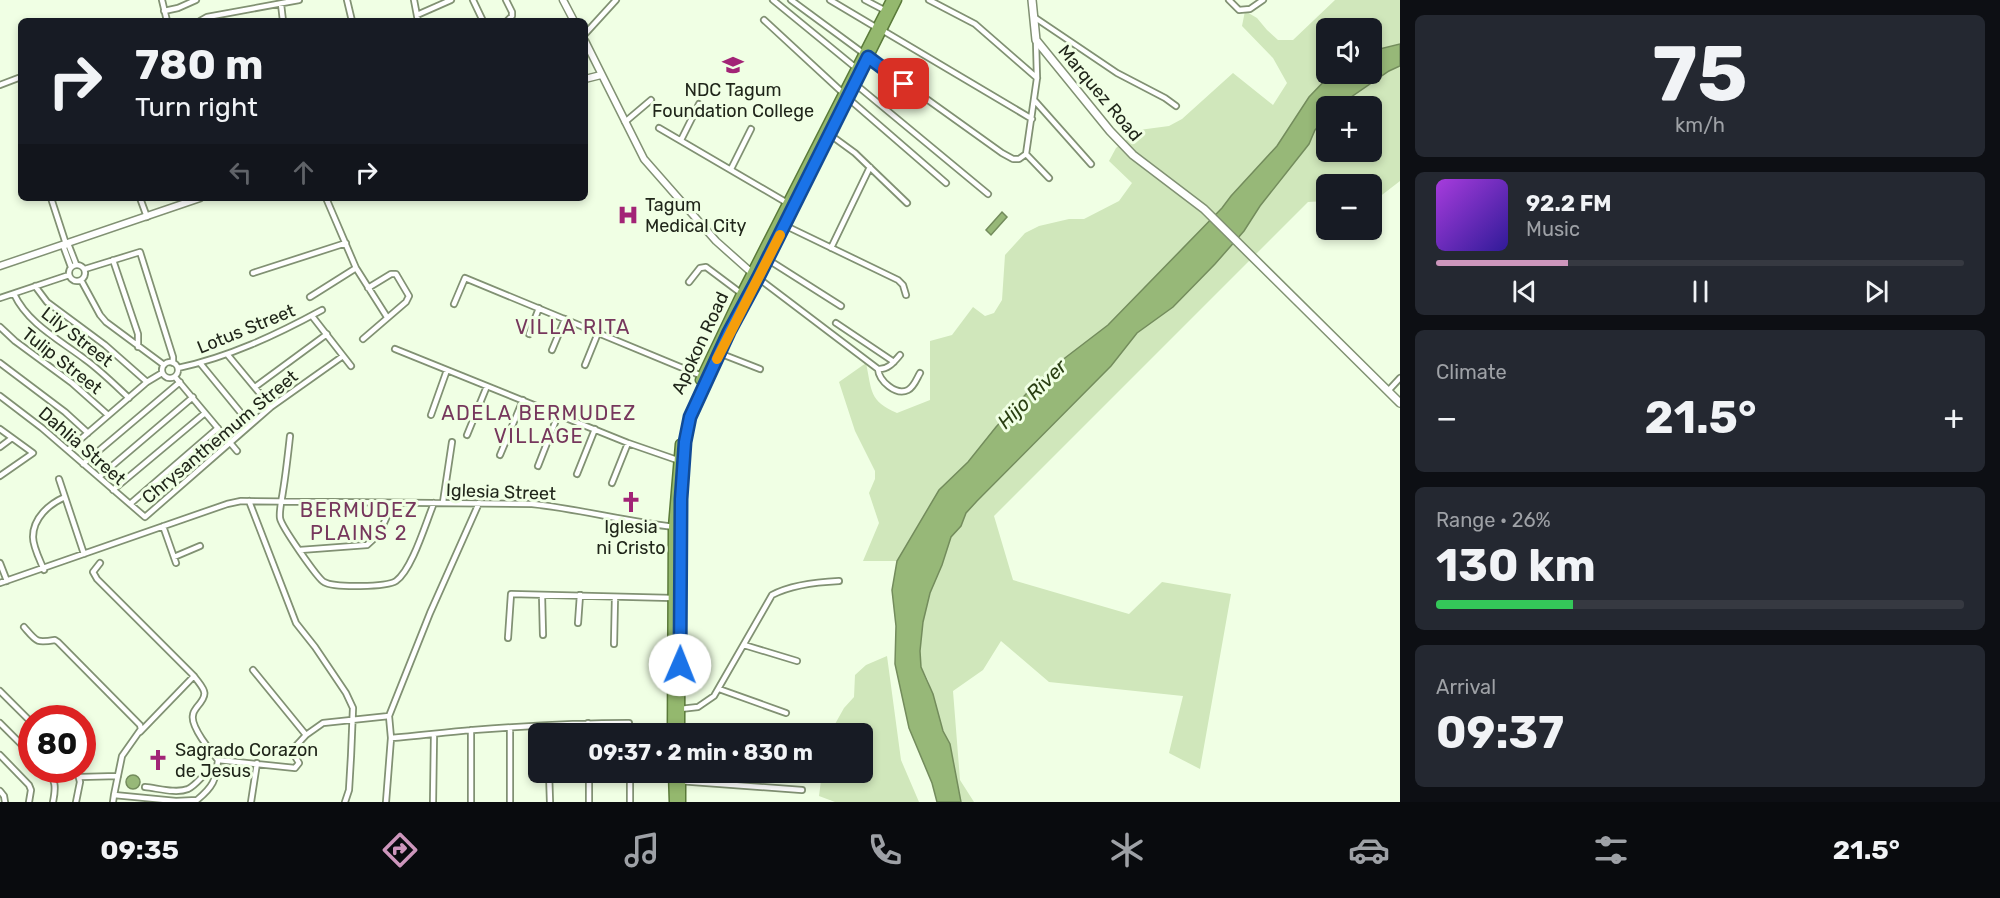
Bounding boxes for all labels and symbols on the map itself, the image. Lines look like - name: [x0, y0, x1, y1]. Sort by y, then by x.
- street label: Marquez Road: [1053, 40, 1147, 146]
- school or university icon: NDC Tagum Foundation College: [721, 53, 745, 77]
- pin: [878, 58, 929, 109]
- place label: NDC Tagum Foundation College: [652, 79, 814, 122]
- place label: Tagum Medical City: [645, 194, 746, 237]
- hospital icon: Tagum Medical City: [616, 203, 640, 227]
- street label: Apokon Road: [667, 288, 733, 398]
- street label: Lotus Street: [194, 299, 298, 359]
- street label: Lily Street: [37, 302, 117, 372]
- district label: VILLA RITA: [515, 315, 631, 339]
- street label: Tulip Street: [18, 323, 106, 399]
- water label: Hijo River: [992, 353, 1073, 434]
- street label: Chrysanthemum Street: [138, 365, 302, 509]
- district label: ADELA BERMUDEZ VILLAGE: [441, 401, 637, 448]
- street label: Dahlia Street: [34, 402, 130, 490]
- street label: Iglesia Street: [446, 479, 556, 505]
- church icon: Iglesia ni Cristo: [619, 490, 643, 514]
- district label: BERMUDEZ PLAINS 2: [300, 498, 418, 545]
- place label: Iglesia ni Cristo: [596, 516, 666, 559]
- position arrow: [648, 633, 712, 697]
- speed limit sign: 80: [18, 705, 96, 783]
- place label: Sagrado Corazon de Jesus: [175, 739, 318, 782]
- church icon: Sagrado Corazon de Jesus: [146, 748, 170, 772]

